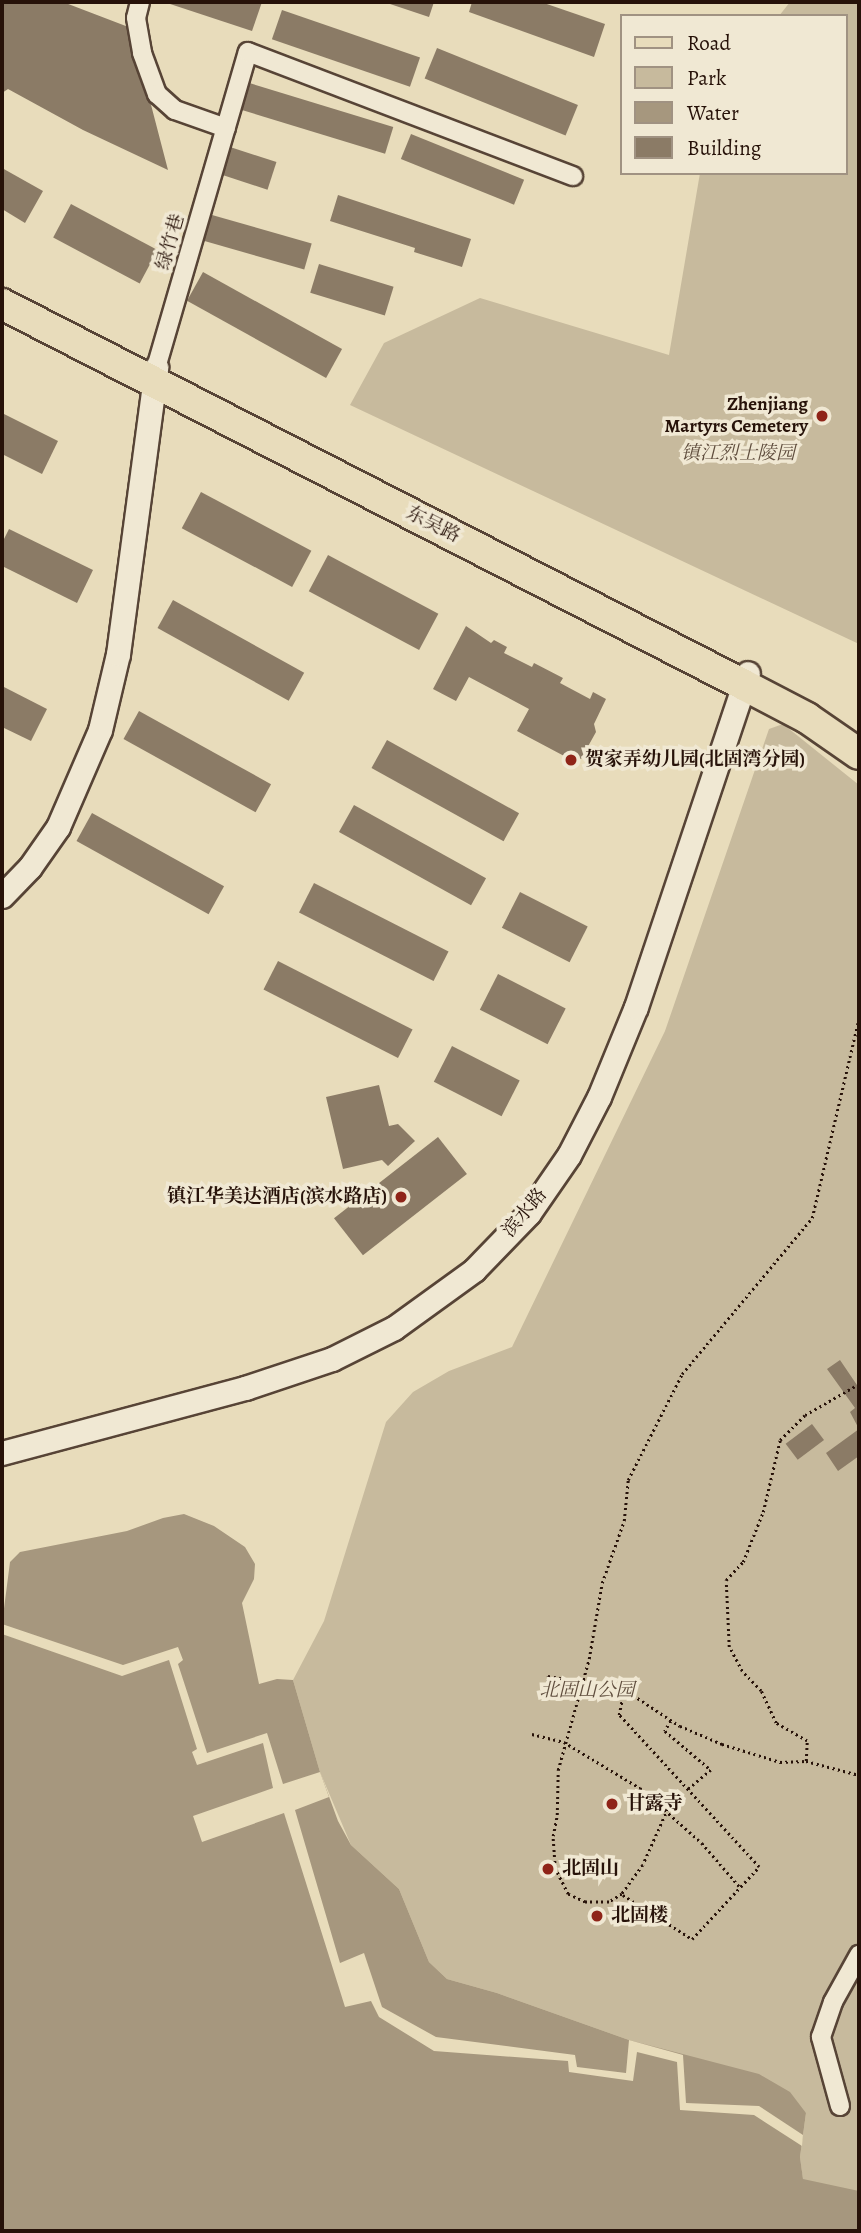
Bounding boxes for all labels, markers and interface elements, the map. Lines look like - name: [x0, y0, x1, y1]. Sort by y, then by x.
- legend: [620, 14, 847, 175]
- text: Road: [687, 29, 731, 57]
- text: Park: [687, 64, 726, 92]
- text: Water: [687, 99, 739, 127]
- text: Building: [687, 134, 761, 162]
- street label: 绿竹巷: [152, 211, 190, 273]
- place label: Zhenjiang Martyrs Cemetery: [664, 394, 808, 438]
- marker: Zhenjiang Martyrs Cemetery: [814, 408, 830, 424]
- park label: 镇江烈士陵园: [681, 443, 795, 465]
- street label: 东吴路: [402, 502, 464, 548]
- place label: 贺家弄幼儿园(北固湾分园): [585, 749, 805, 771]
- marker: 贺家弄幼儿园(北固湾分园): [563, 752, 579, 768]
- street label: 滨水路: [498, 1184, 552, 1242]
- place label: 镇江华美达酒店(滨水路店): [167, 1186, 387, 1208]
- marker: 镇江华美达酒店(滨水路店): [393, 1189, 409, 1205]
- park label: 北固山公园: [540, 1680, 634, 1702]
- place label: 甘露寺: [626, 1793, 683, 1815]
- marker: 甘露寺: [604, 1796, 620, 1812]
- place label: 北固山: [562, 1858, 619, 1880]
- marker: 北固山: [540, 1861, 556, 1877]
- place label: 北固楼: [611, 1905, 668, 1927]
- marker: 北固楼: [589, 1908, 605, 1924]

